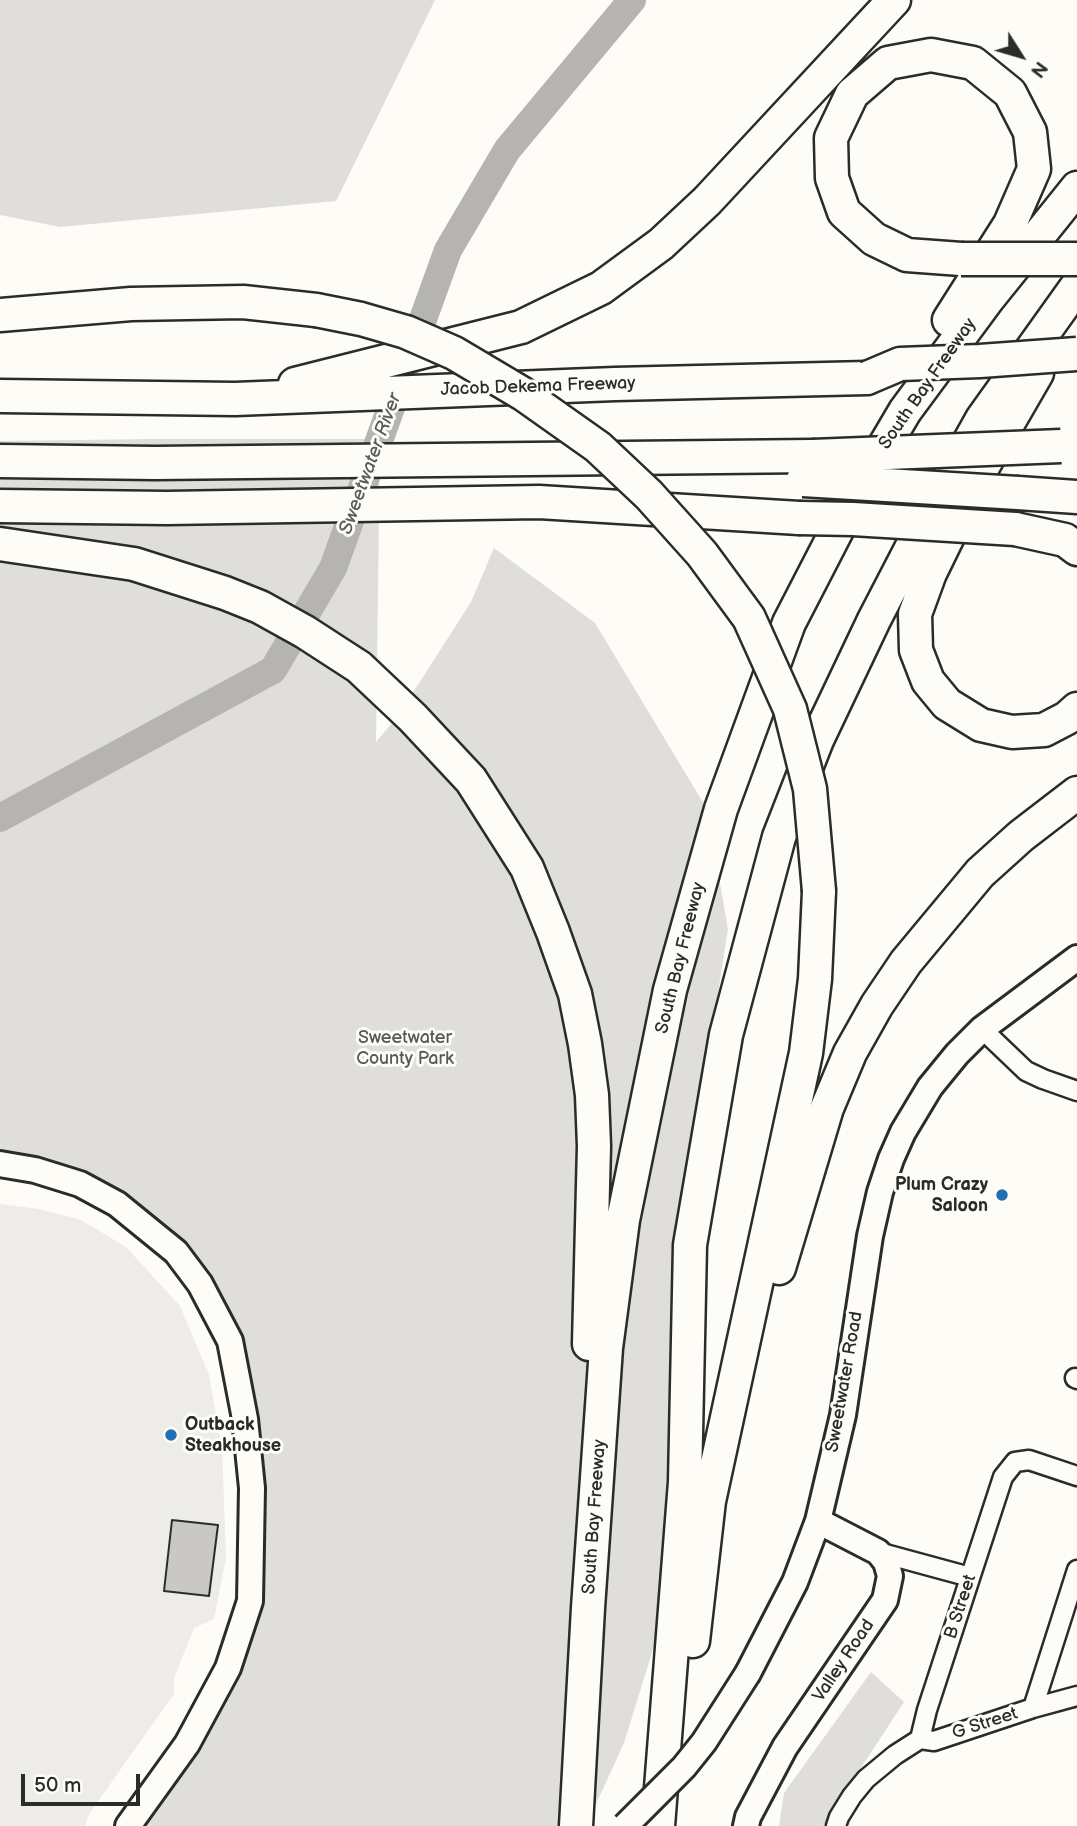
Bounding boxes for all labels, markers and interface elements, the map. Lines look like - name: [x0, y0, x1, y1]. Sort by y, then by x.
- north arrow: [986, 21, 1056, 91]
- text: N: [1025, 56, 1052, 82]
- street label: South Bay Freeway: [875, 314, 981, 454]
- street label: Jacob Dekema Freeway: [440, 373, 636, 401]
- water label: Sweetwater River: [335, 390, 407, 538]
- street label: South Bay Freeway: [652, 880, 710, 1036]
- park label: Sweetwater County Park: [356, 1027, 454, 1070]
- place label: Plum Crazy Saloon: [895, 1174, 988, 1216]
- marker: Plum Crazy Saloon: [994, 1187, 1010, 1203]
- street label: Sweetwater Road: [822, 1310, 868, 1454]
- place label: Outback Steakhouse: [185, 1414, 281, 1456]
- marker: Outback Steakhouse: [163, 1427, 179, 1443]
- street label: South Bay Freeway: [579, 1439, 611, 1595]
- street label: B Street: [940, 1572, 982, 1642]
- street label: Valley Road: [809, 1616, 879, 1706]
- street label: G Street: [949, 1703, 1021, 1745]
- scale bar: [24, 1759, 144, 1803]
- text: 50 m: [34, 1773, 81, 1798]

